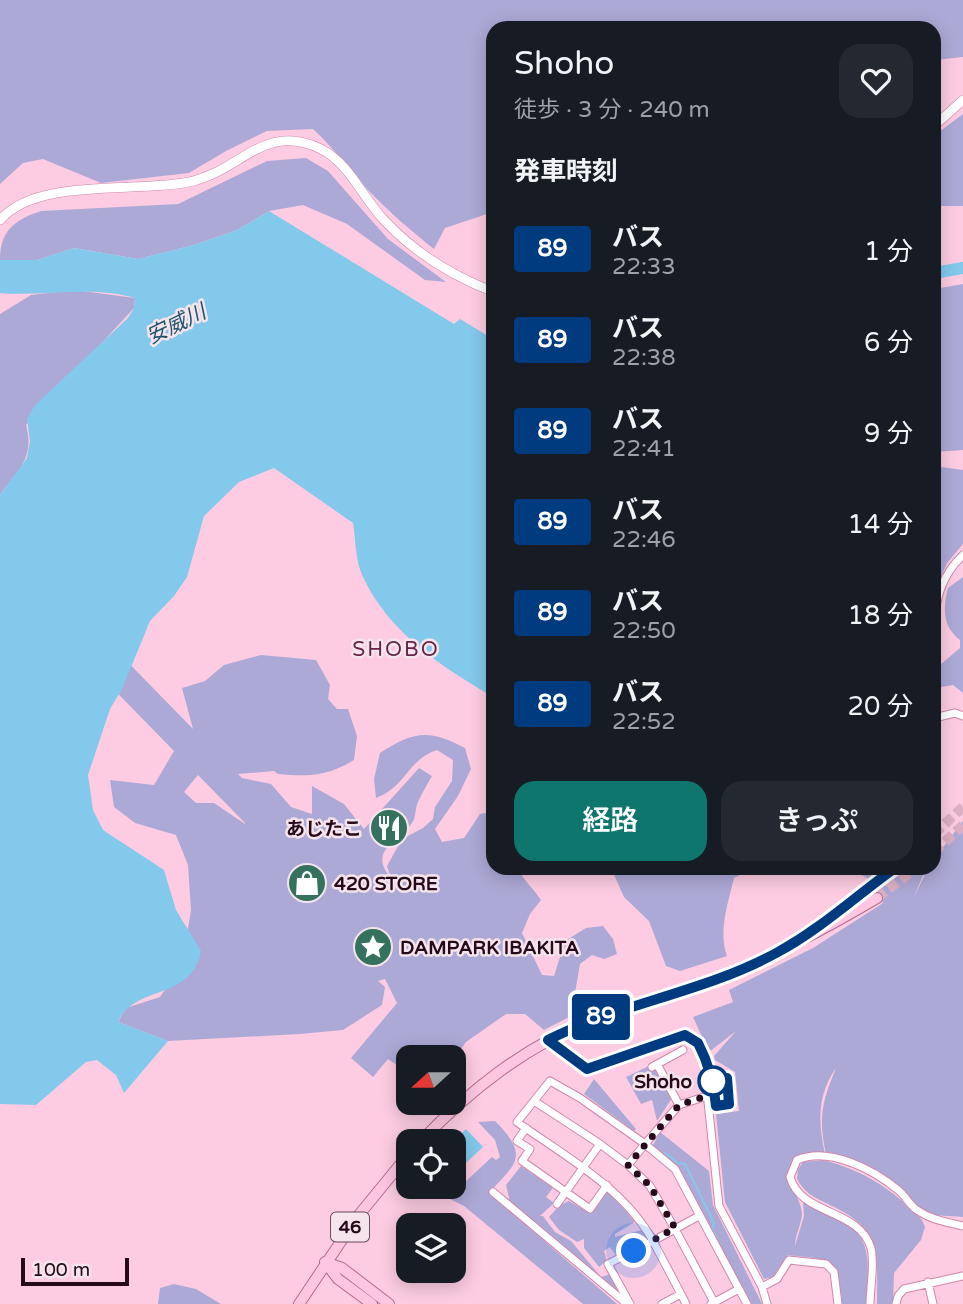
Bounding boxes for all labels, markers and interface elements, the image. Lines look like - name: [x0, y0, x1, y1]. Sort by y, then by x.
- text: Shoho: [514, 44, 614, 83]
- button: heart: [839, 44, 913, 118]
- text: 徒歩 · 3 分 · 240 m: [514, 96, 710, 124]
- text: 発車時刻: [514, 156, 618, 187]
- text: バス: [612, 222, 664, 253]
- text: 89: [537, 234, 568, 263]
- text: 1 分: [864, 236, 913, 267]
- text: 22:33: [612, 253, 676, 281]
- water label: 安威川: [142, 299, 212, 349]
- text: バス: [612, 313, 664, 344]
- text: 89: [537, 325, 568, 354]
- text: 6 分: [864, 327, 913, 358]
- text: 22:38: [612, 344, 676, 372]
- text: バス: [612, 404, 664, 435]
- text: 89: [537, 416, 568, 445]
- text: 9 分: [864, 418, 913, 449]
- text: 22:41: [612, 435, 676, 463]
- text: バス: [612, 495, 664, 526]
- text: 89: [537, 507, 568, 536]
- text: 14 分: [848, 509, 913, 540]
- text: 22:46: [612, 526, 676, 554]
- text: バス: [612, 586, 664, 617]
- text: 89: [537, 598, 568, 627]
- text: 18 分: [848, 600, 913, 631]
- text: 22:50: [612, 617, 676, 645]
- district label: SHOBO: [352, 637, 440, 662]
- text: バス: [612, 677, 664, 708]
- text: 89: [537, 689, 568, 718]
- text: 20 分: [848, 691, 913, 722]
- text: 22:52: [612, 708, 676, 736]
- button: 経路: [514, 781, 707, 861]
- button: きっぷ: [721, 781, 913, 861]
- restaurant icon: あじたこ: [368, 807, 410, 849]
- place label: あじたこ: [286, 818, 362, 840]
- shop icon: 420 STORE: [286, 862, 328, 904]
- place label: 420 STORE: [334, 873, 438, 895]
- place icon: DAMPARK IBAKITA: [352, 926, 394, 968]
- place label: DAMPARK IBAKITA: [400, 937, 579, 959]
- line badge: 89: [570, 994, 632, 1040]
- text: 89: [586, 1002, 616, 1031]
- north arrow: [396, 1045, 466, 1115]
- map controls: [396, 1045, 466, 1283]
- marker: Shoho: [698, 1066, 728, 1096]
- place label: Shoho: [634, 1071, 692, 1093]
- button: locate: [396, 1129, 466, 1199]
- road number: 46: [331, 1212, 369, 1242]
- button: layers: [396, 1213, 466, 1283]
- your location: [616, 1233, 651, 1268]
- scale bar: [21, 1255, 130, 1287]
- text: 100 m: [32, 1259, 90, 1281]

